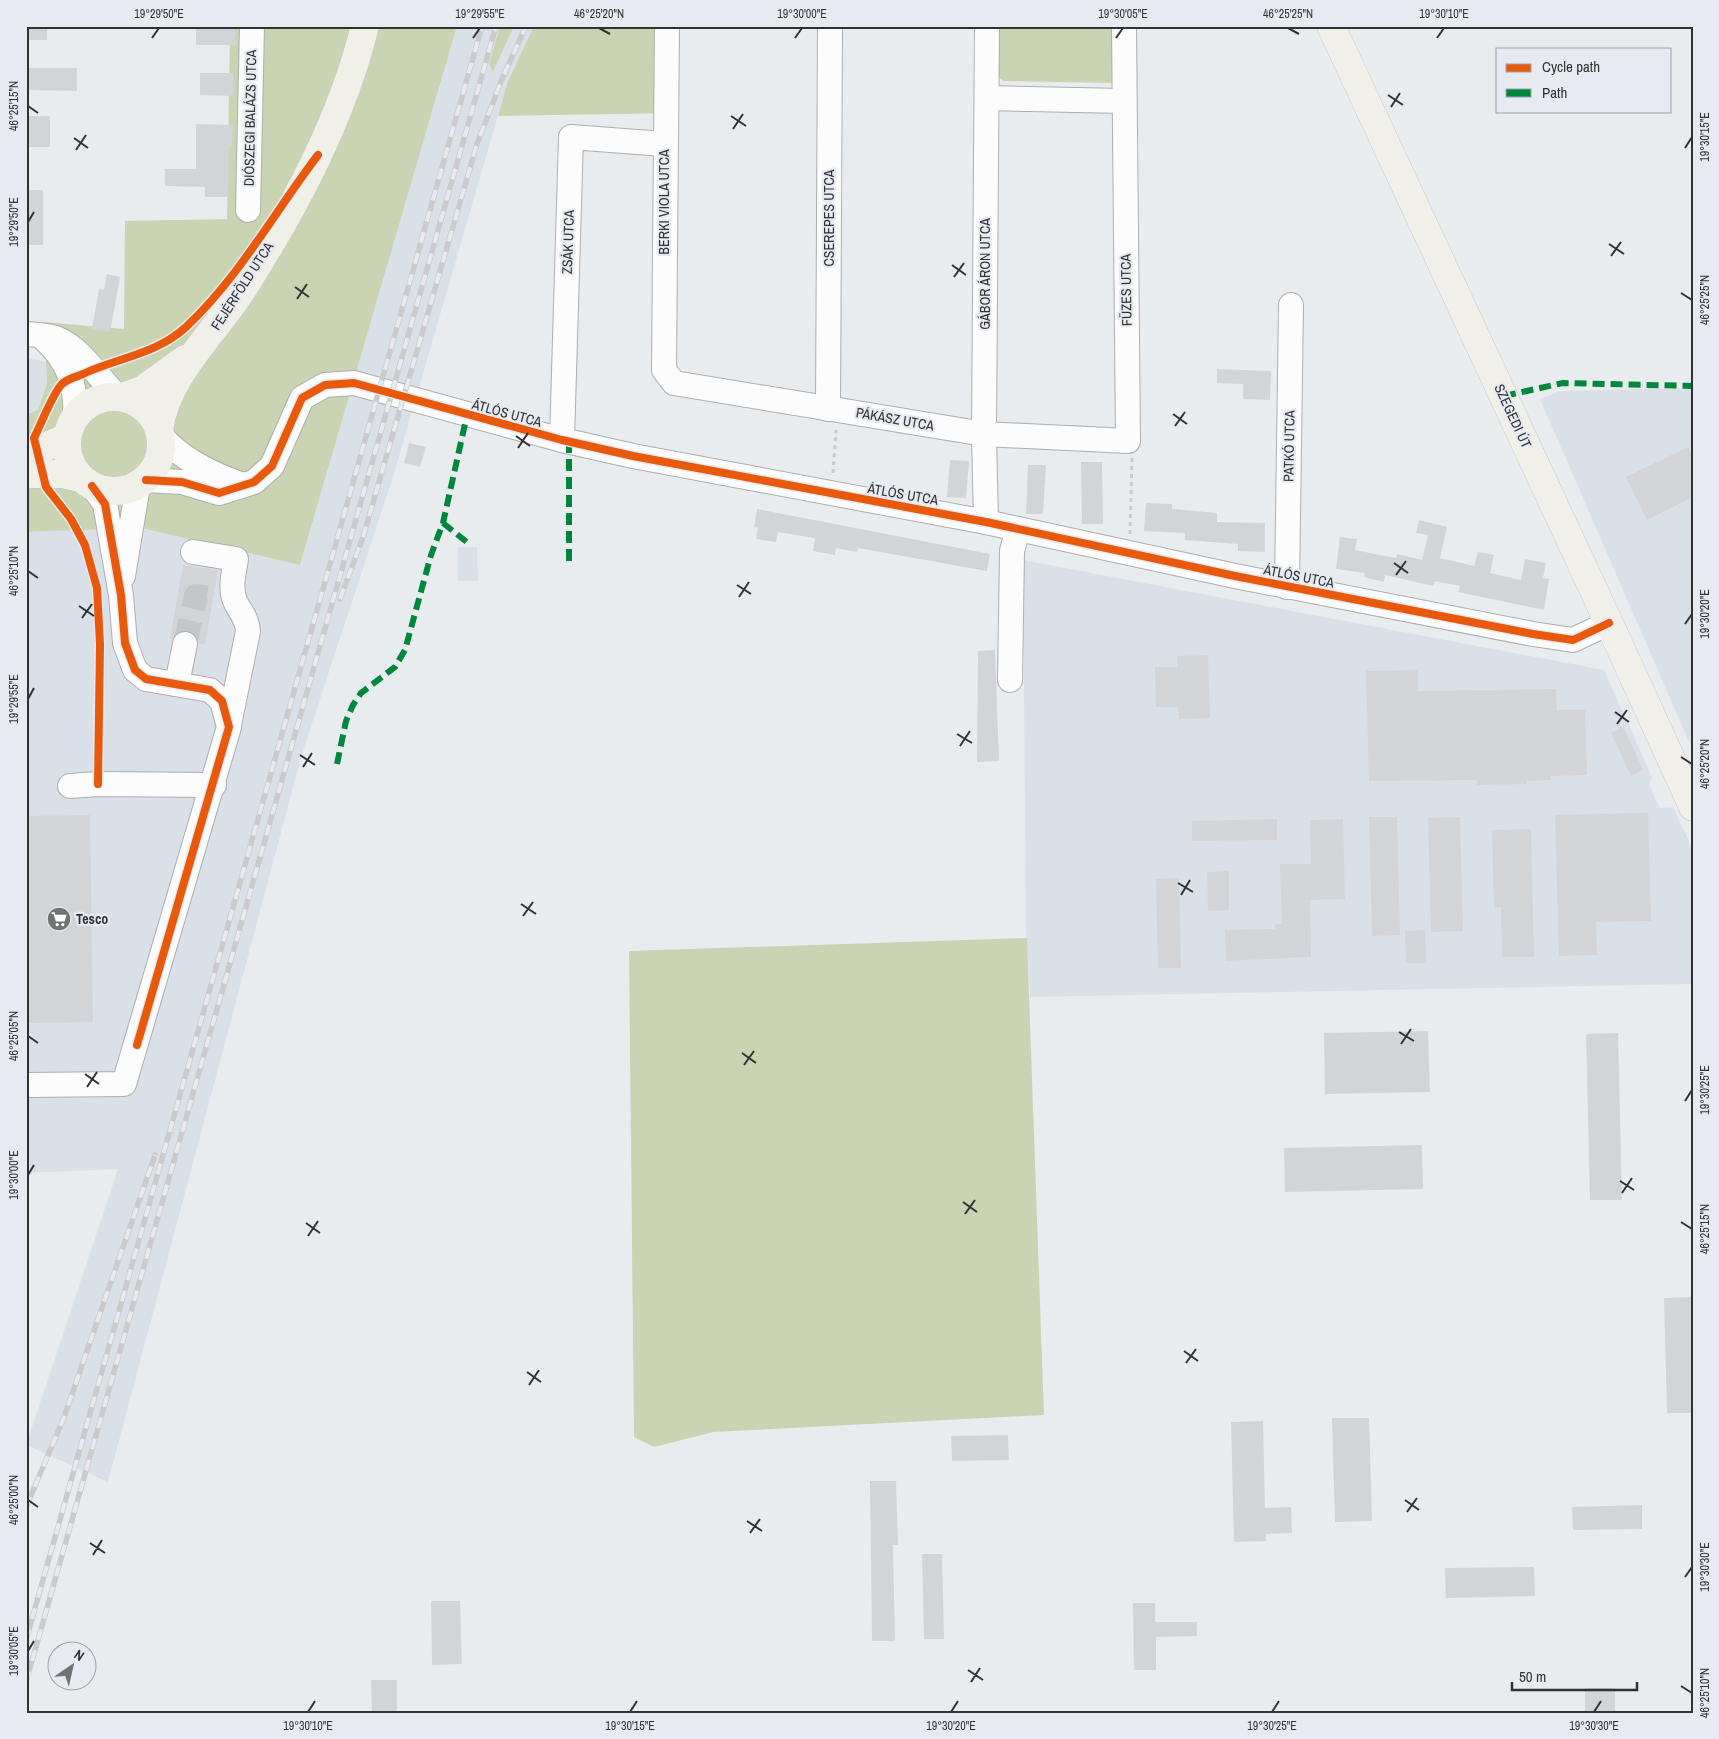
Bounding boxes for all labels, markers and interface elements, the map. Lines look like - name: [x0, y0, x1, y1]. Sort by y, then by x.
- text: 19°29'50"E: [134, 6, 184, 22]
- text: 19°29'55"E: [455, 6, 505, 22]
- text: 46°25'20"N: [574, 6, 624, 22]
- text: 19°30'00"E: [777, 6, 827, 22]
- text: 19°30'05"E: [1098, 6, 1148, 22]
- text: 46°25'25"N: [1263, 6, 1313, 22]
- text: 19°30'10"E: [1419, 6, 1469, 22]
- legend: [1496, 48, 1672, 112]
- street label: DIÓSZEGI BALÁZS UTCA: [240, 49, 260, 186]
- text: Cycle path: [1542, 56, 1600, 77]
- text: 46°25'15"N: [6, 81, 22, 131]
- text: Path: [1542, 82, 1567, 103]
- text: 19°30'15"E: [1697, 112, 1713, 162]
- street label: BERKI VIOLA UTCA: [655, 149, 673, 255]
- street label: CSEREPES UTCA: [820, 169, 838, 266]
- text: 19°29'50"E: [6, 197, 22, 247]
- street label: ZSÁK UTCA: [558, 209, 578, 275]
- street label: GÁBOR ÁRON UTCA: [976, 218, 994, 330]
- street label: FEJÉRFÖLD UTCA: [207, 238, 277, 333]
- street label: FÜZES UTCA: [1116, 253, 1136, 326]
- text: 46°25'25"N: [1697, 275, 1713, 325]
- street label: SZEGEDI ÚT: [1490, 381, 1536, 451]
- street label: ÁTLÓS UTCA: [469, 395, 544, 431]
- street label: PÁKÁSZ UTCA: [855, 403, 936, 435]
- street label: PATKÓ UTCA: [1279, 410, 1299, 482]
- street label: ÁTLÓS UTCA: [865, 479, 940, 509]
- text: 46°25'10"N: [6, 546, 22, 596]
- street label: ÁTLÓS UTCA: [1261, 560, 1336, 592]
- text: 19°30'20"E: [1697, 589, 1713, 639]
- text: 19°29'55"E: [6, 674, 22, 724]
- text: 46°25'20"N: [1697, 739, 1713, 789]
- supermarket icon: Tesco: [46, 906, 72, 932]
- place label: Tesco: [76, 910, 108, 928]
- text: 46°25'05"N: [6, 1011, 22, 1061]
- text: 19°30'25"E: [1697, 1065, 1713, 1115]
- text: 19°30'00"E: [6, 1150, 22, 1200]
- text: 46°25'15"N: [1697, 1204, 1713, 1254]
- text: 46°25'00"N: [6, 1475, 22, 1525]
- text: 19°30'30"E: [1697, 1542, 1713, 1592]
- text: 19°30'05"E: [6, 1626, 22, 1676]
- north arrow: [48, 1642, 98, 1692]
- text: N: [71, 1645, 88, 1665]
- scale bar: [1512, 1659, 1636, 1691]
- text: 50 m: [1519, 1666, 1546, 1687]
- text: 46°25'10"N: [1697, 1668, 1713, 1718]
- text: 19°30'10"E: [283, 1718, 333, 1734]
- text: 19°30'15"E: [605, 1718, 655, 1734]
- text: 19°30'20"E: [926, 1718, 976, 1734]
- text: 19°30'25"E: [1247, 1718, 1297, 1734]
- text: 19°30'30"E: [1569, 1718, 1619, 1734]

